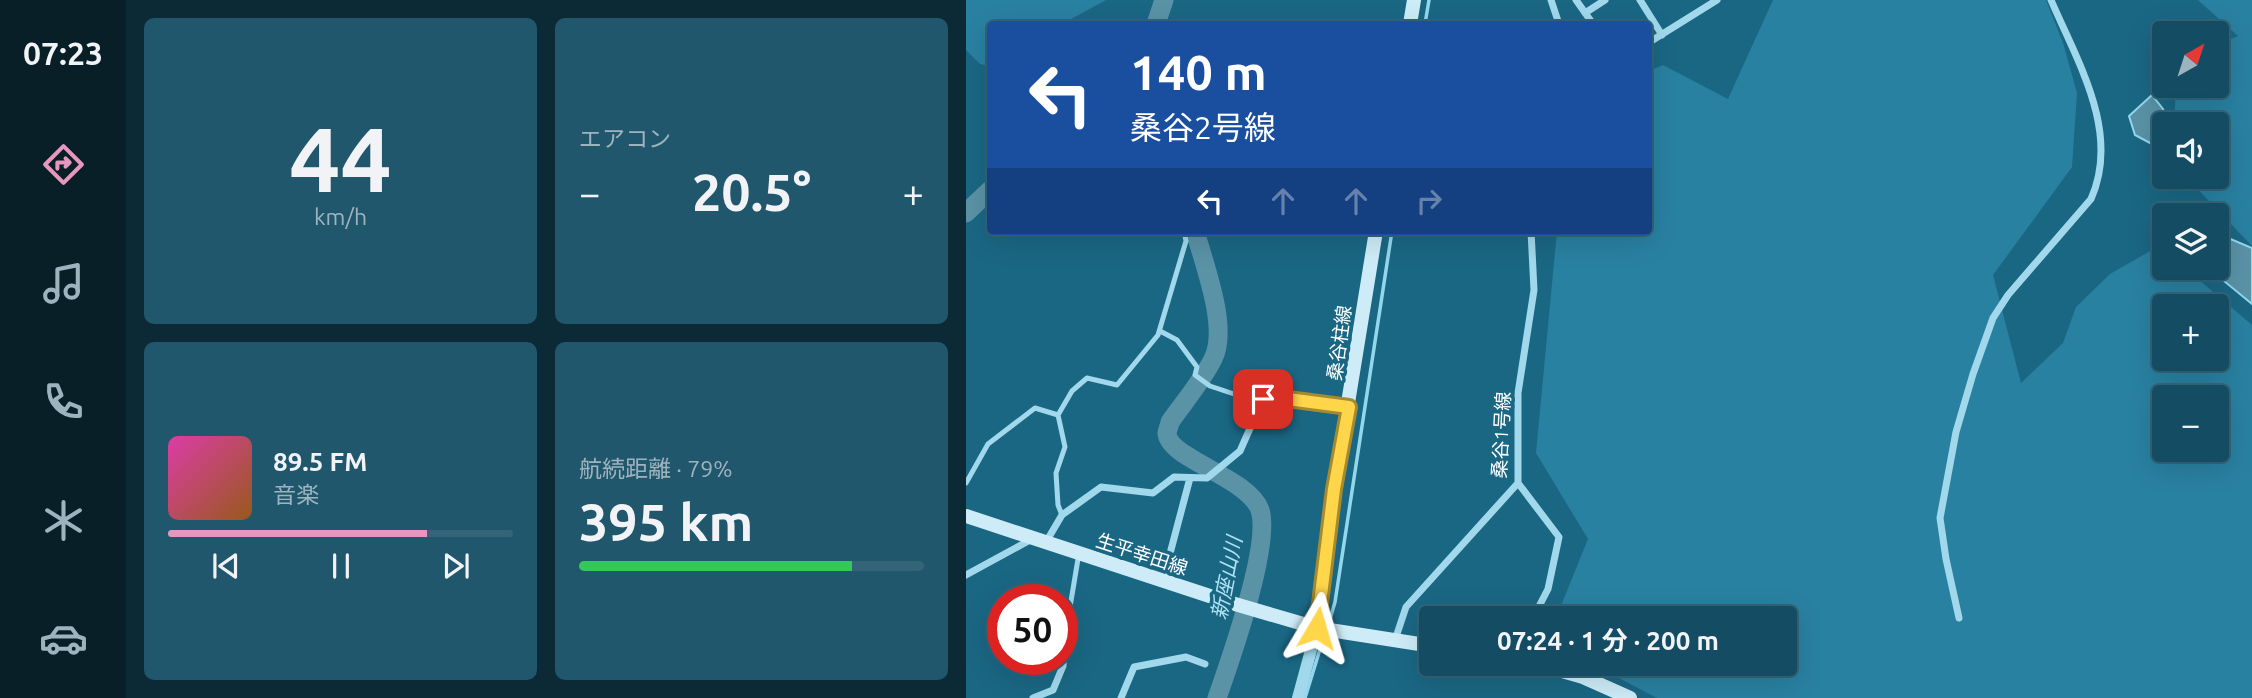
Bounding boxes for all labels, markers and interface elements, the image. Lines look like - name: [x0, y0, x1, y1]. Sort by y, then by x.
- north arrow: [2152, 21, 2230, 98]
- map controls: [2152, 21, 2229, 462]
- text: 07:23: [23, 35, 103, 71]
- text: 140 m: [1130, 44, 1267, 99]
- icon: left: [1015, 49, 1106, 140]
- text: 44: [289, 107, 392, 209]
- text: 桑谷2号線: [1130, 109, 1276, 145]
- button: sound: [2152, 112, 2229, 189]
- text: エアコン: [579, 126, 671, 151]
- icon: directions: [39, 140, 88, 189]
- text: 20.5°: [692, 163, 811, 221]
- text: −: [579, 172, 600, 214]
- text: +: [903, 172, 924, 214]
- icon: left: [1191, 182, 1229, 220]
- icon: ahead: [1264, 182, 1302, 220]
- icon: ahead: [1337, 182, 1375, 220]
- icon: right: [1410, 182, 1448, 220]
- button: layers: [2152, 203, 2229, 280]
- text: km/h: [314, 204, 367, 229]
- icon: music: [39, 259, 88, 308]
- button: +: [2152, 294, 2229, 371]
- street label: 桑谷柱線: [1323, 304, 1355, 382]
- pin: [1233, 369, 1293, 429]
- icon: phone: [39, 377, 88, 426]
- icon: arrive: [1244, 380, 1282, 418]
- button: −: [2152, 385, 2229, 462]
- street label: 桑谷1号線: [1488, 391, 1514, 479]
- text: 89.5 FM: [273, 447, 367, 476]
- text: 航続距離 · 79%: [579, 456, 732, 481]
- text: 音楽: [273, 482, 319, 507]
- text: 395 km: [579, 493, 753, 551]
- icon: climate: [39, 496, 88, 545]
- street label: 生平幸田線: [1093, 529, 1191, 579]
- water label: 新座山川: [1206, 532, 1246, 621]
- icon: previous: [207, 547, 245, 585]
- icon: pause: [322, 547, 360, 585]
- icon: next: [437, 547, 475, 585]
- speed limit sign: 50: [987, 584, 1078, 675]
- position arrow: [1280, 591, 1354, 665]
- icon: car: [39, 614, 88, 663]
- text: 07:24 · 1 分 · 200 m: [1497, 626, 1719, 655]

